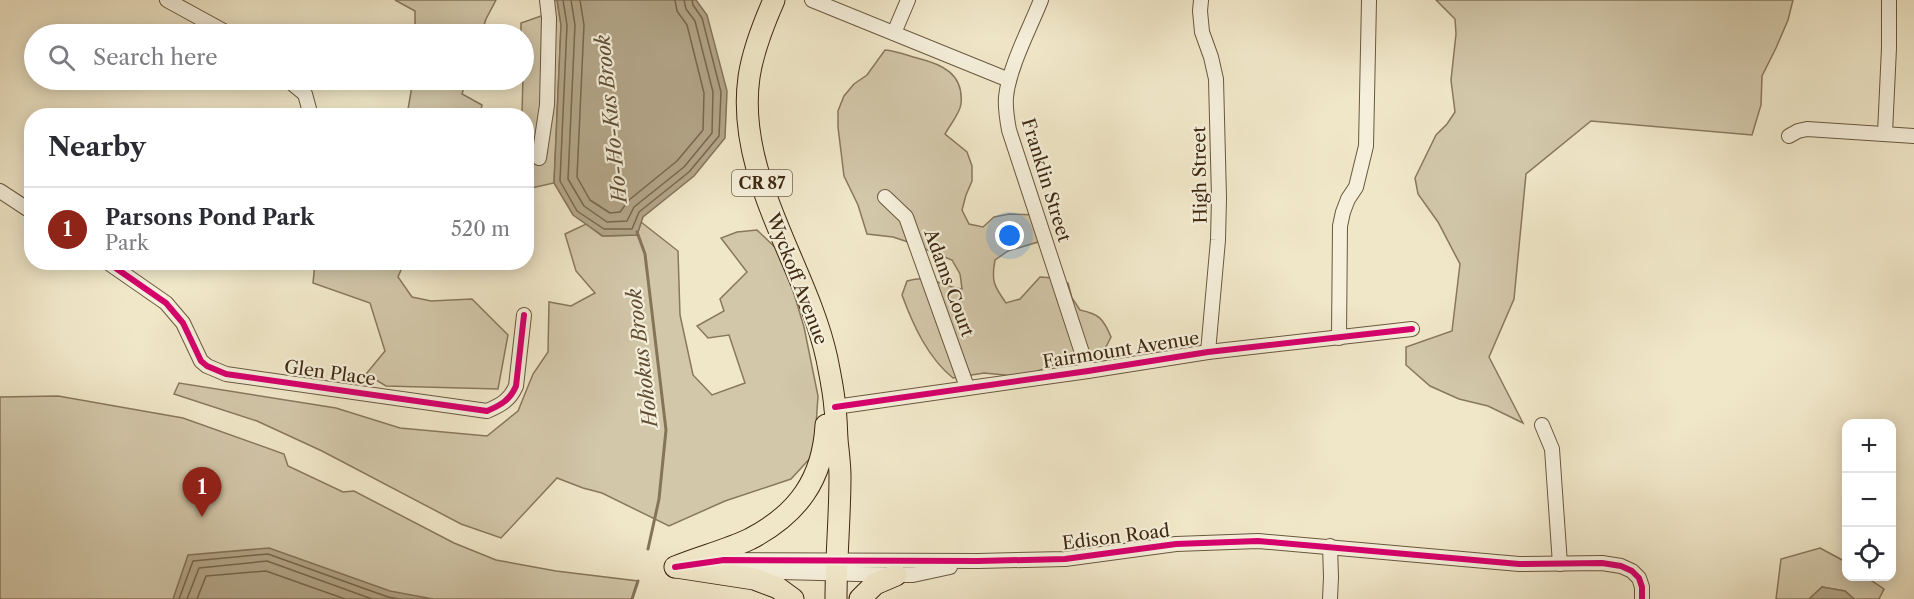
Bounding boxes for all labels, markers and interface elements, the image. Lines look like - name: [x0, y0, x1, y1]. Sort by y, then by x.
- search box: [24, 24, 534, 90]
- water label: Ho-Ho-Kus Brook: [590, 33, 632, 206]
- icon: search: [45, 41, 78, 74]
- text: Search here: [93, 44, 218, 71]
- street label: Franklin Street: [1017, 115, 1075, 245]
- street label: High Street: [1188, 125, 1212, 224]
- text: Nearby: [48, 131, 146, 163]
- road number: CR 87: [732, 170, 792, 196]
- text: Parsons Pond Park: [105, 204, 315, 231]
- street label: Wyckoff Avenue: [761, 209, 832, 348]
- text: 1: [63, 217, 72, 241]
- text: 520 m: [451, 217, 510, 241]
- your location: [995, 221, 1024, 250]
- street label: Adams Court: [919, 225, 979, 340]
- text: Park: [105, 231, 148, 255]
- water label: Hohokus Brook: [621, 287, 663, 431]
- street label: Fairmount Avenue: [1041, 327, 1201, 373]
- street label: Glen Place: [283, 356, 377, 390]
- map controls: [1842, 419, 1896, 581]
- button: +: [1842, 419, 1896, 473]
- pin: 1: [182, 468, 222, 517]
- button: −: [1842, 473, 1896, 527]
- street label: Edison Road: [1061, 519, 1171, 555]
- button: locate: [1842, 527, 1896, 581]

